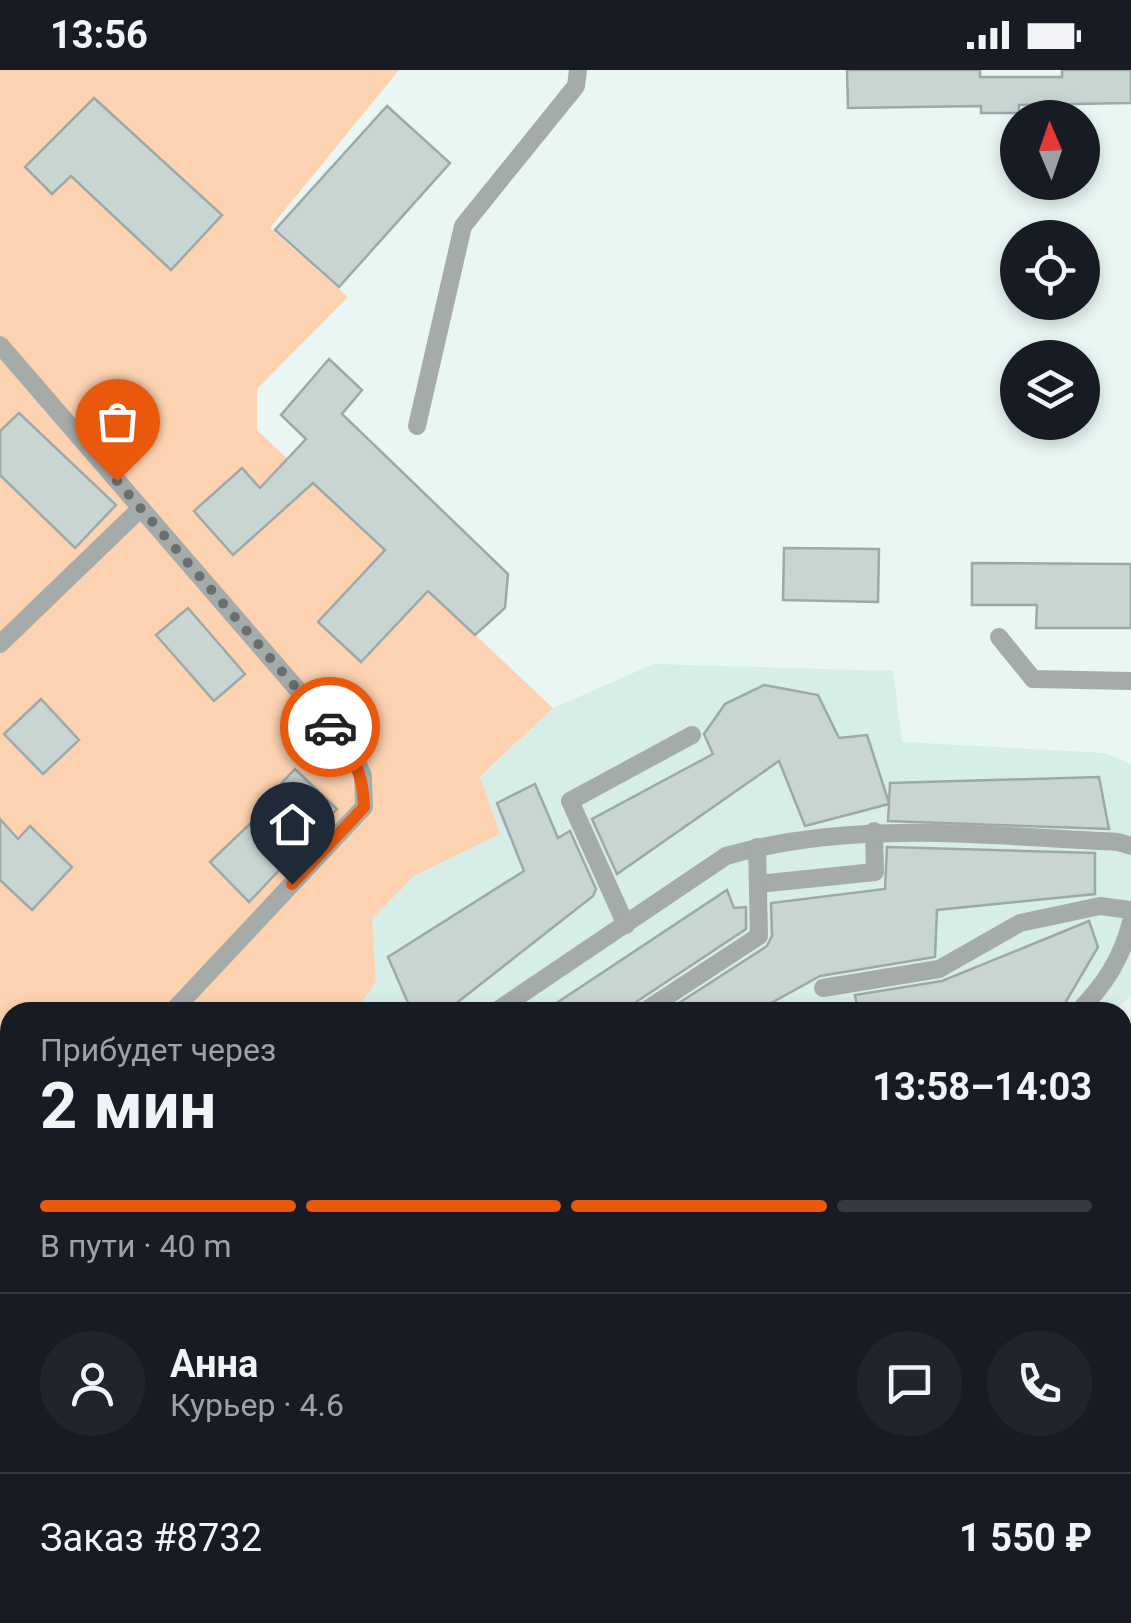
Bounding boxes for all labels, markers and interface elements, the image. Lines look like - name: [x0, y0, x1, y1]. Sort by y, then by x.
- text: 13:56: [50, 13, 148, 57]
- north arrow: [1000, 100, 1100, 200]
- map controls: [1000, 100, 1100, 440]
- button: locate: [1000, 220, 1100, 320]
- button: layers: [1000, 340, 1100, 440]
- pin: [75, 379, 160, 482]
- icon: bag: [90, 394, 145, 449]
- courier: [280, 677, 380, 777]
- icon: car: [303, 700, 358, 755]
- pin: [250, 782, 335, 885]
- icon: home: [265, 797, 320, 852]
- text: Прибудет через: [40, 1031, 276, 1069]
- text: 13:58–14:03: [872, 1065, 1092, 1109]
- text: 2 мин: [40, 1068, 216, 1144]
- text: В пути · 40 m: [40, 1227, 232, 1265]
- button: person: [40, 1331, 145, 1436]
- button: chat: [857, 1331, 962, 1436]
- button: phone: [987, 1331, 1092, 1436]
- text: Анна: [170, 1342, 258, 1386]
- text: Курьер · 4.6: [170, 1386, 344, 1424]
- text: Заказ #8732: [40, 1516, 262, 1560]
- text: 1 550 ₽: [959, 1516, 1092, 1560]

